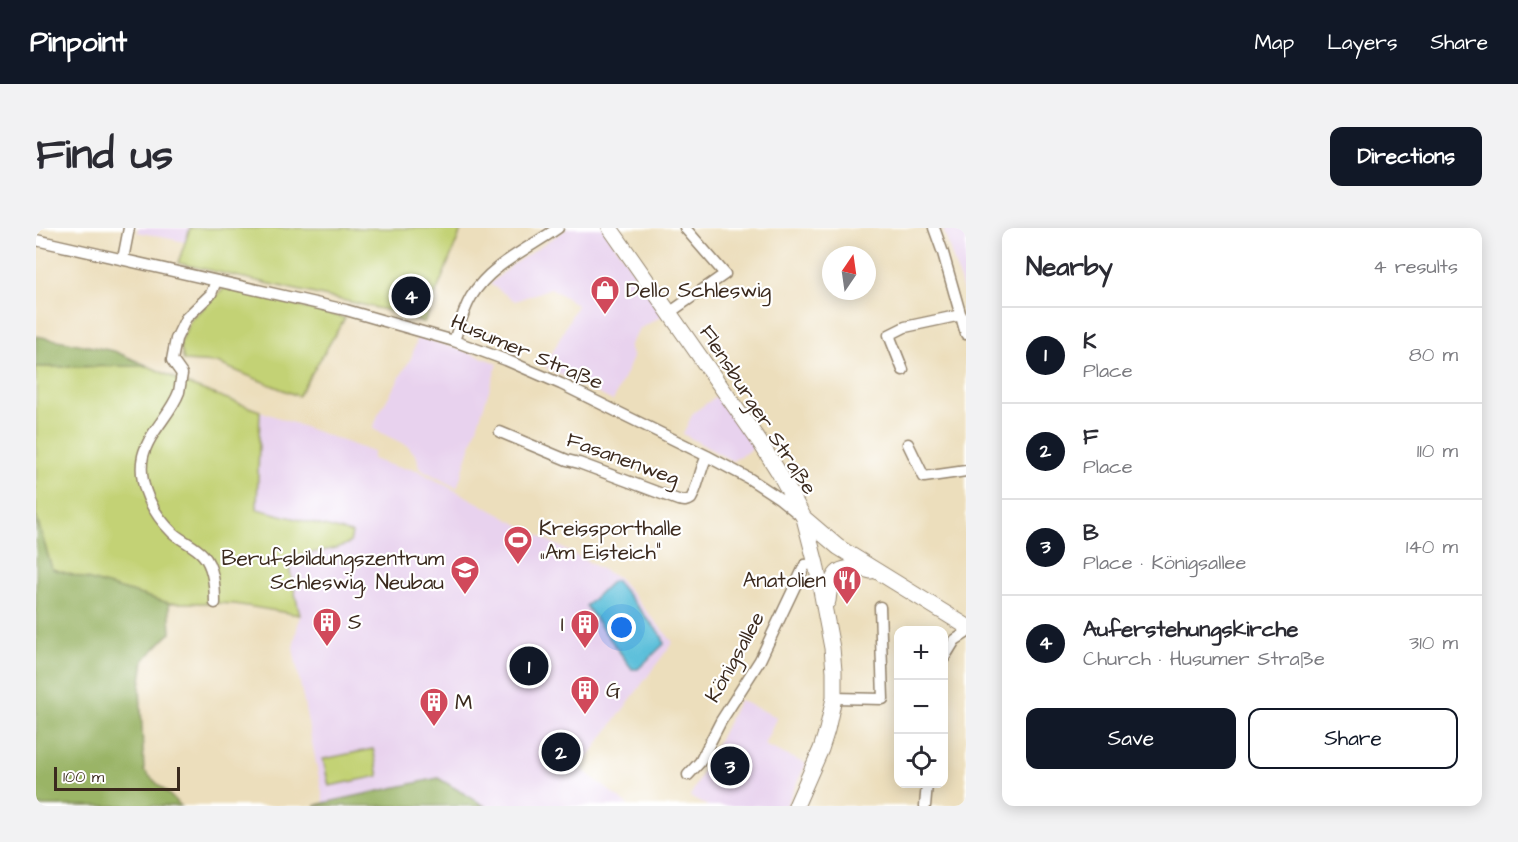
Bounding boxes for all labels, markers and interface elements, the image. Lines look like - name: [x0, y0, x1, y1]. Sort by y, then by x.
- text: Pinpoint: [30, 23, 127, 62]
- text: Map: [1254, 28, 1294, 57]
- text: Layers: [1327, 28, 1397, 57]
- text: Share: [1430, 28, 1488, 57]
- text: Find us: [36, 127, 173, 185]
- button: Directions: [1330, 127, 1482, 186]
- north arrow: [822, 246, 876, 300]
- text: Nearby: [1026, 249, 1113, 285]
- text: 4 results: [1373, 253, 1458, 281]
- pin: 4: [392, 274, 430, 318]
- shop icon: Dello Schleswig: [589, 274, 621, 316]
- place label: Dello Schleswig: [626, 276, 771, 307]
- street label: Husumer Straße: [446, 307, 608, 397]
- street label: Flensburger Straße: [691, 319, 824, 502]
- text: K: [1083, 326, 1096, 357]
- text: 1: [1044, 341, 1047, 369]
- text: 80 m: [1409, 341, 1458, 369]
- text: Place: [1083, 357, 1133, 385]
- text: F: [1083, 422, 1098, 453]
- street label: Fasanenweg: [562, 425, 684, 495]
- text: 2: [1040, 437, 1051, 465]
- text: 110 m: [1417, 437, 1458, 465]
- text: Place: [1083, 453, 1133, 481]
- place label: Kreissporthalle „Am Eisteich“: [539, 514, 682, 567]
- text: B: [1083, 518, 1099, 549]
- sports icon: Kreissporthalle „Am Eisteich“: [502, 524, 534, 566]
- text: 3: [1040, 533, 1051, 561]
- text: 140 m: [1406, 533, 1458, 561]
- place label: Berufsbildungszentrum Schleswig, Neubau: [222, 544, 445, 599]
- text: Place · Königsallee: [1083, 549, 1246, 577]
- school or university icon: Berufsbildungszentrum Schleswig, Neubau: [449, 554, 481, 596]
- restaurant icon: Anatolien: [831, 564, 863, 606]
- place label: Anatolien: [743, 566, 826, 595]
- building icon: S: [311, 606, 343, 648]
- street label: Königsallee: [698, 606, 774, 709]
- place label: S: [348, 608, 362, 637]
- building icon: I: [569, 608, 601, 650]
- place label: I: [561, 610, 564, 639]
- your location: [607, 613, 636, 642]
- text: Auferstehungskirche: [1083, 614, 1298, 645]
- map controls: [894, 626, 948, 788]
- button: +: [894, 626, 948, 680]
- text: 4: [1039, 629, 1052, 657]
- text: 310 m: [1409, 629, 1458, 657]
- pin: 1: [510, 644, 548, 688]
- text: Church · Husumer Straße: [1083, 645, 1325, 673]
- building icon: G: [569, 674, 601, 716]
- place label: G: [606, 676, 621, 705]
- button: −: [894, 680, 948, 734]
- building icon: M: [418, 686, 450, 728]
- place label: M: [455, 688, 472, 717]
- button: Save: [1026, 708, 1236, 769]
- button: Share: [1248, 708, 1458, 769]
- pin: 2: [542, 730, 580, 774]
- button: locate: [894, 734, 948, 788]
- pin: 3: [710, 744, 750, 788]
- scale bar: [54, 764, 180, 792]
- text: 100 m: [63, 766, 104, 788]

